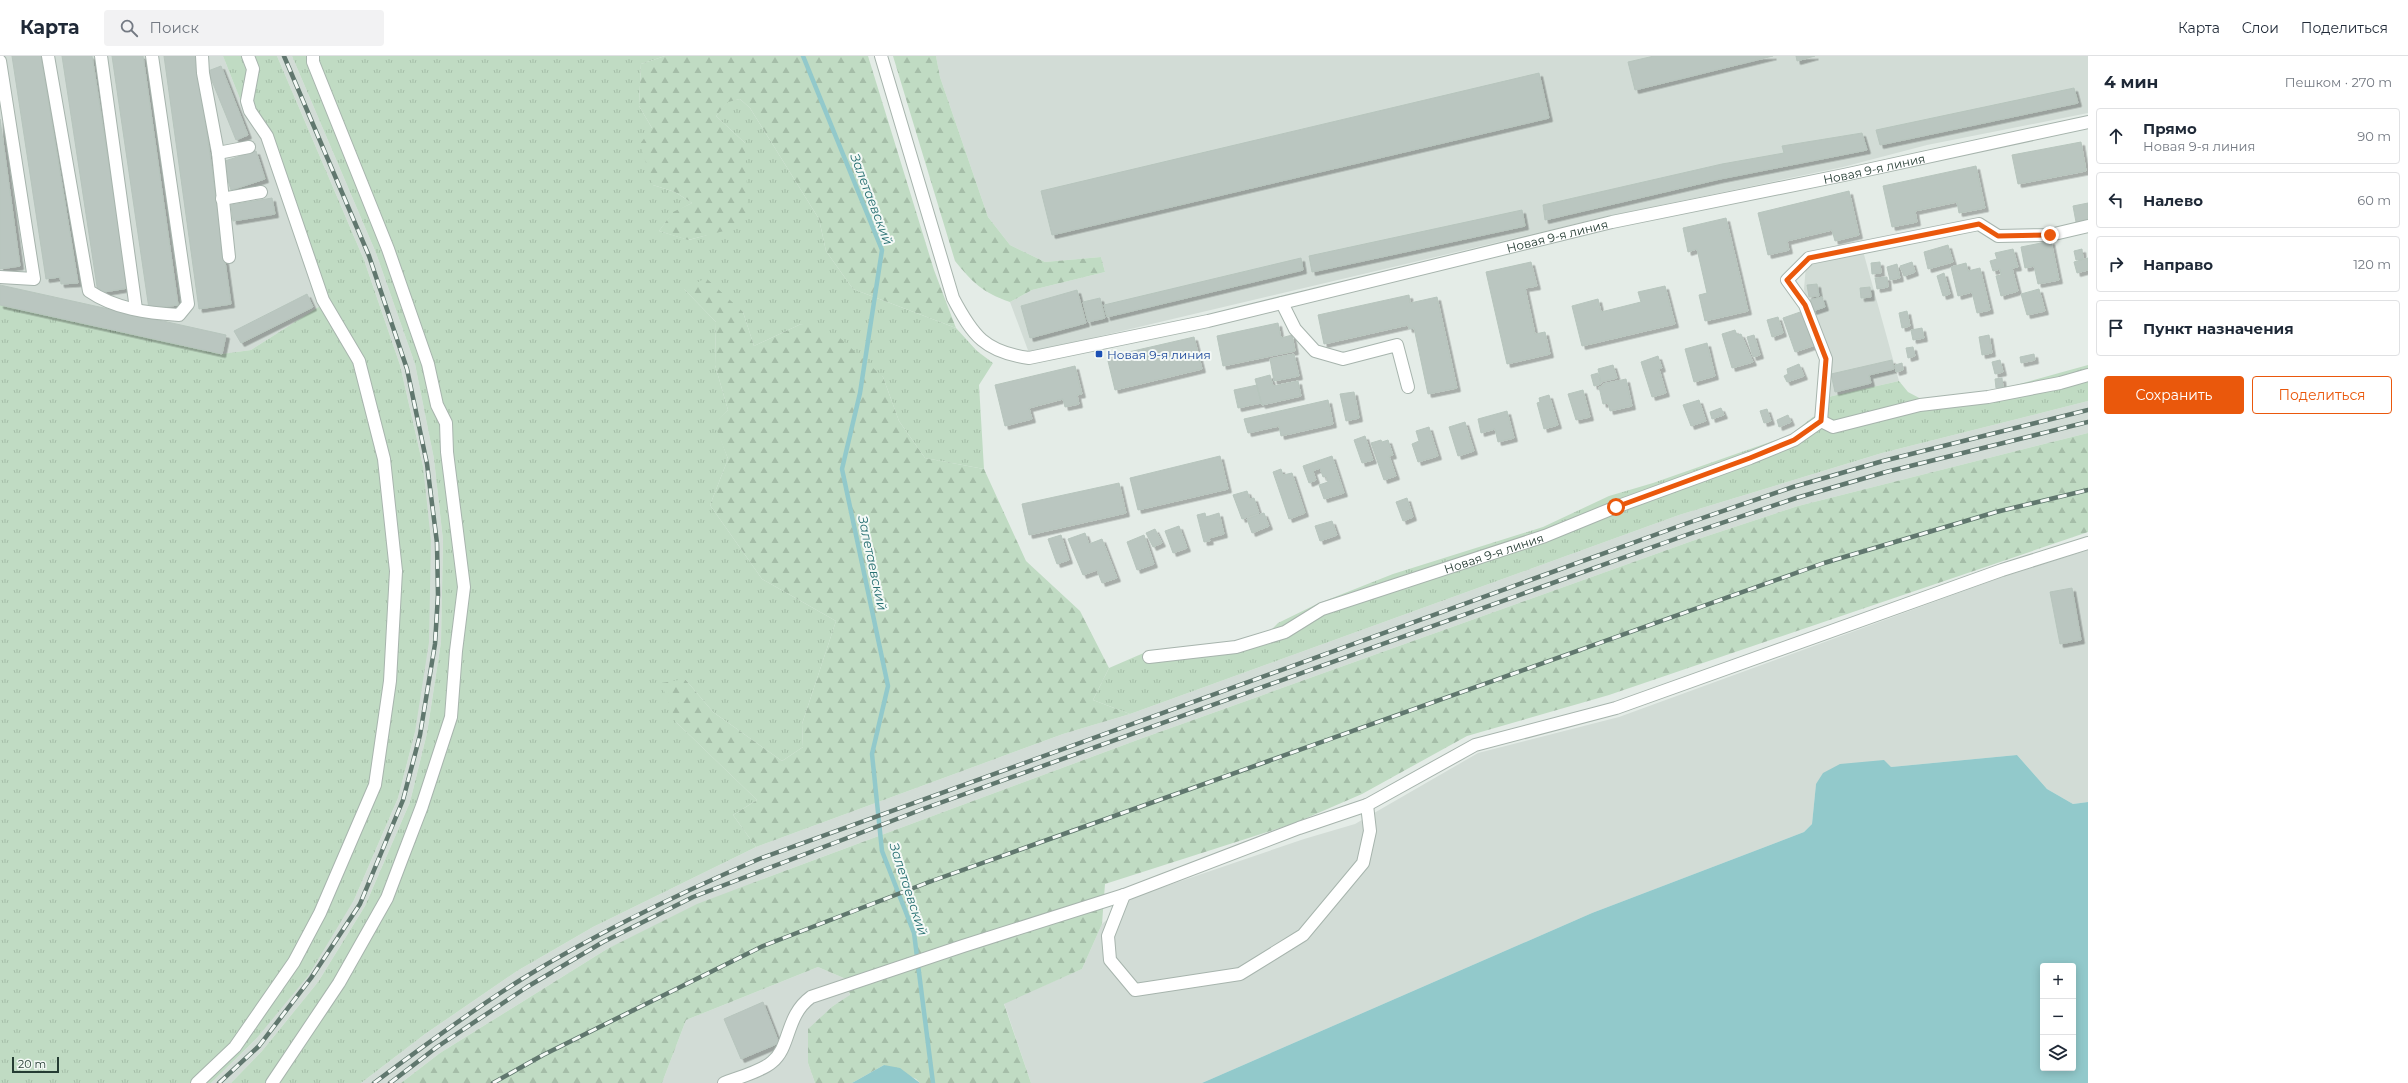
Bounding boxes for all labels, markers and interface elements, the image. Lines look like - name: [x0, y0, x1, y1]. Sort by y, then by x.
- search box: [104, 10, 384, 46]
- text: Карта: [20, 16, 80, 39]
- icon: search: [118, 17, 140, 39]
- text: Поиск: [150, 18, 199, 37]
- text: Карта: [2178, 19, 2220, 37]
- text: Слои: [2242, 19, 2279, 37]
- text: Поделиться: [2301, 19, 2388, 37]
- text: 4 мин: [2104, 72, 2158, 92]
- text: Пешком · 270 m: [2285, 74, 2392, 90]
- text: Прямо: [2143, 119, 2197, 138]
- icon: ahead: [2105, 125, 2127, 147]
- text: 90 m: [2357, 128, 2391, 144]
- text: Новая 9-я линия: [2143, 138, 2255, 154]
- water label: Залетаевский: [847, 150, 897, 247]
- street label: Новая 9-я линия: [1822, 150, 1926, 187]
- icon: left: [2105, 189, 2127, 211]
- text: Налево: [2143, 191, 2203, 210]
- text: 60 m: [2357, 192, 2391, 208]
- street label: Новая 9-я линия: [1505, 216, 1609, 255]
- route end: [2041, 226, 2059, 244]
- icon: right: [2105, 253, 2127, 275]
- text: Направо: [2143, 255, 2213, 274]
- text: 120 m: [2353, 256, 2391, 272]
- icon: arrive: [2105, 317, 2127, 339]
- text: Пункт назначения: [2143, 319, 2294, 338]
- place label: Новая 9-я линия: [1107, 347, 1211, 362]
- marker: Новая 9-я линия: [1094, 349, 1104, 359]
- button: Сохранить: [2104, 376, 2244, 414]
- button: Поделиться: [2252, 376, 2392, 414]
- route start: [1607, 498, 1625, 516]
- water label: Залетаевский: [855, 513, 891, 612]
- street label: Новая 9-я линия: [1442, 530, 1545, 576]
- water label: Залетаевский: [886, 840, 932, 938]
- map controls: [2040, 963, 2076, 1071]
- button: +: [2040, 963, 2076, 999]
- button: −: [2040, 999, 2076, 1035]
- button: layers: [2040, 1035, 2076, 1071]
- scale bar: [12, 1055, 59, 1074]
- text: 20 m: [18, 1057, 46, 1071]

